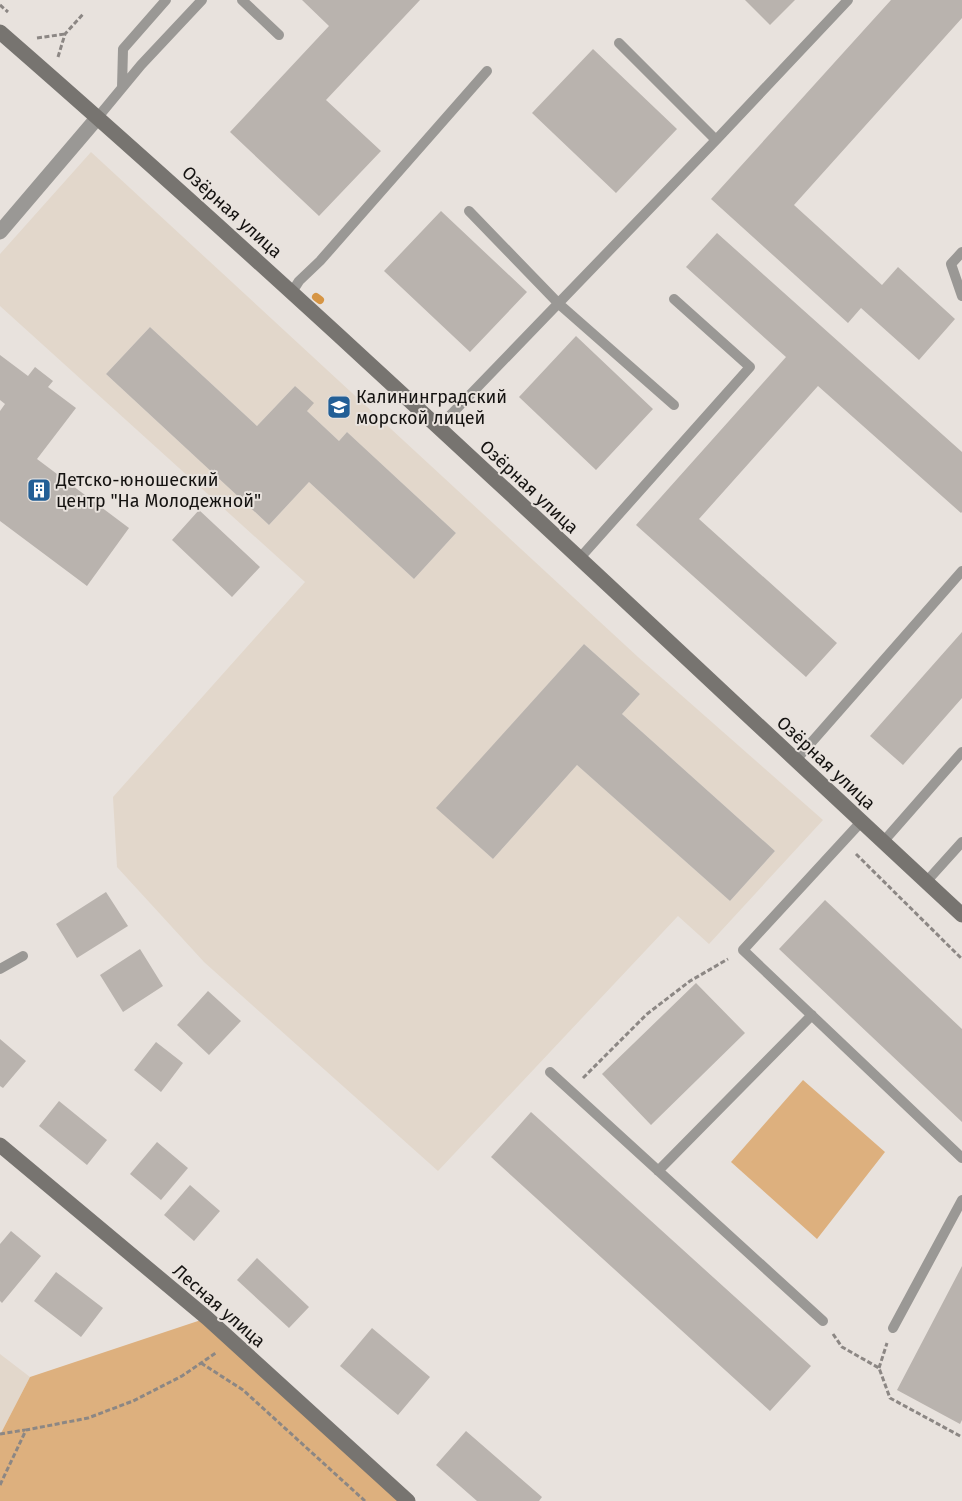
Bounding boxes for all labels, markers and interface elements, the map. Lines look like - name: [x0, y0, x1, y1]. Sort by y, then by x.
- street label: Озёрная улица: [177, 161, 287, 263]
- place label: Калининградский морской лицей: [356, 386, 507, 429]
- school or university icon: Калининградский морской лицей: [326, 394, 352, 420]
- street label: Озёрная улица: [475, 436, 583, 538]
- place label: Детско-юношеский центр "На Молодежной": [55, 469, 261, 512]
- building icon: Детско-юношеский центр "На Молодежной": [26, 477, 52, 503]
- street label: Озёрная улица: [772, 712, 880, 814]
- street label: Лесная улица: [168, 1260, 270, 1352]

